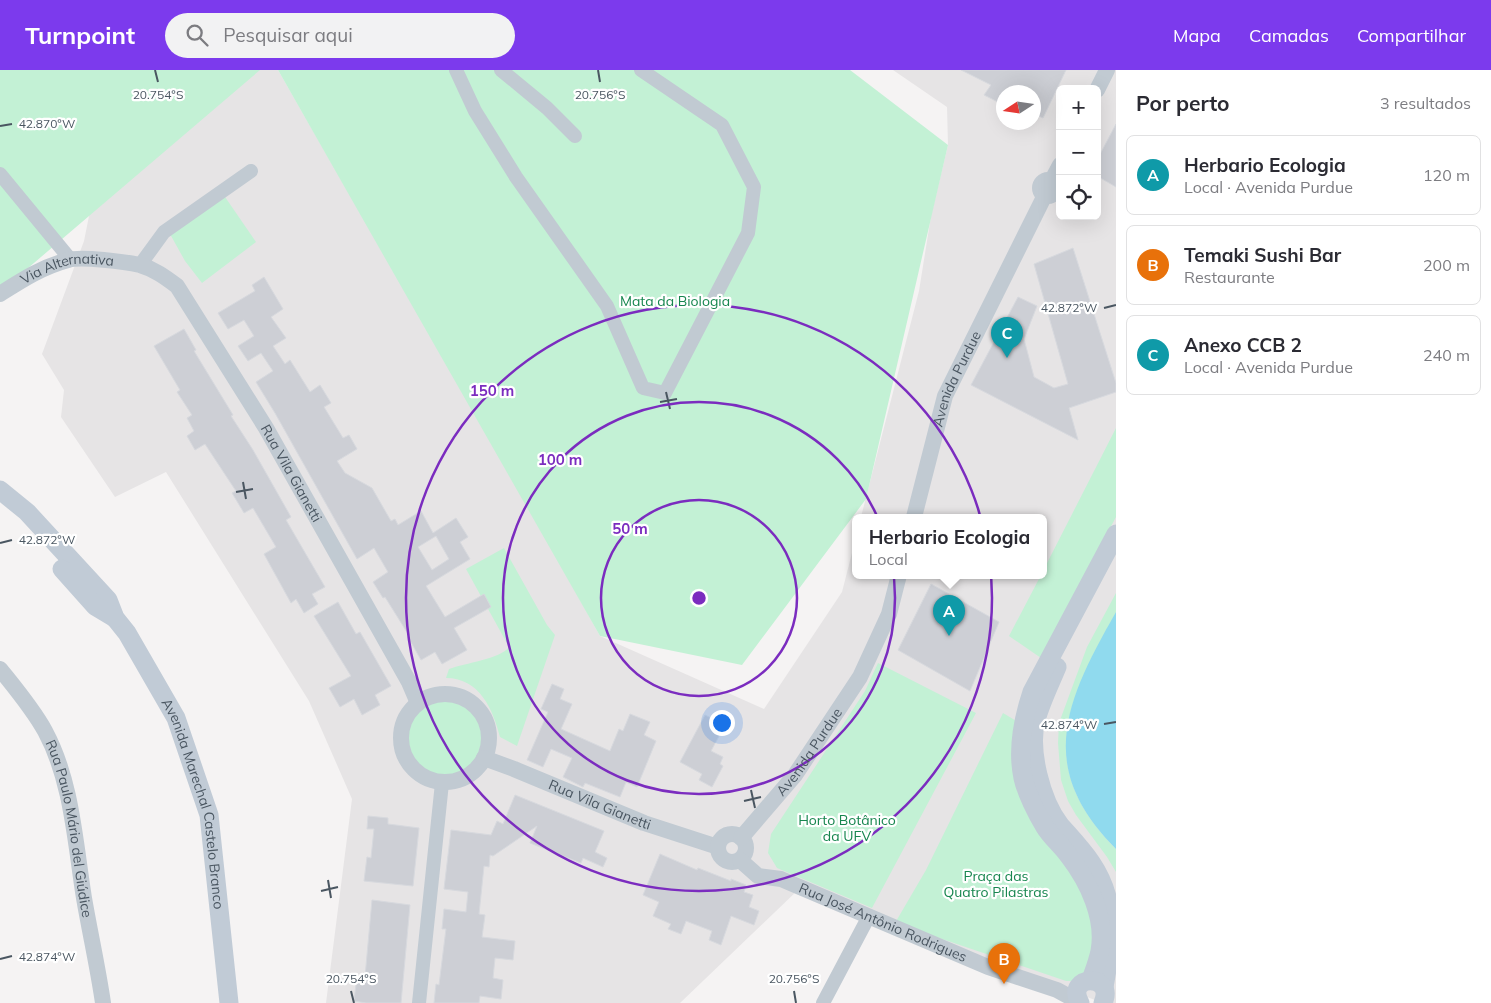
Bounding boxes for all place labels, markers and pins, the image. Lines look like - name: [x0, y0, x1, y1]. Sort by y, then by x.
- pin: C: [991, 317, 1023, 358]
- centre of rings: [690, 589, 708, 607]
- pin: A: [933, 595, 965, 636]
- pin: B: [988, 943, 1020, 984]

